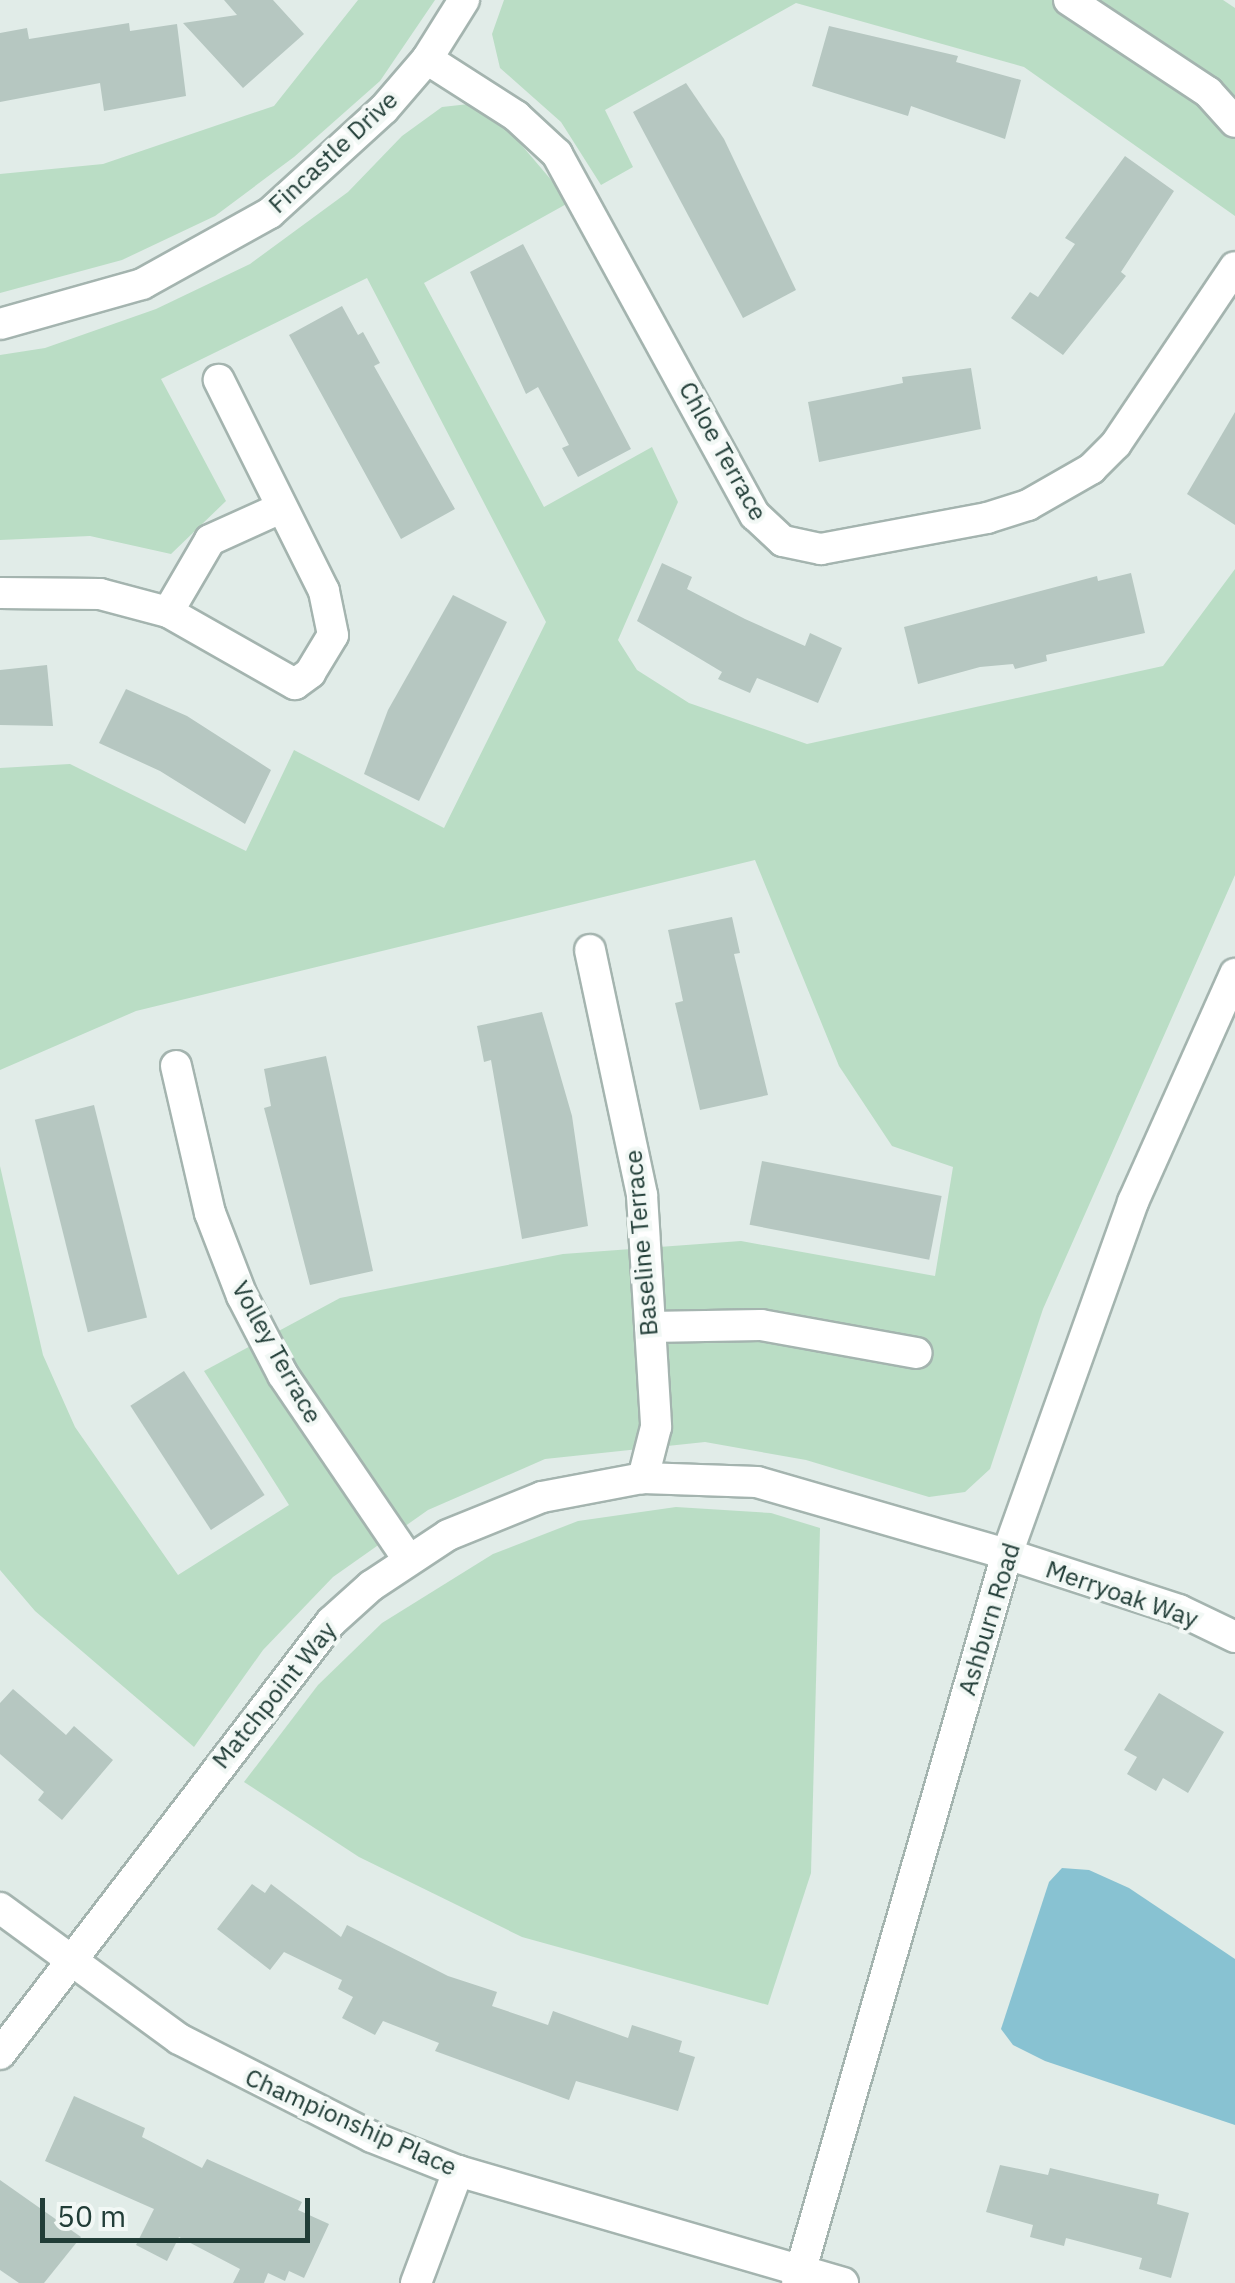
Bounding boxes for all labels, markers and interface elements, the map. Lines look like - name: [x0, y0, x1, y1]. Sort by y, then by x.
- street label: Fincastle Drive: [262, 85, 404, 219]
- street label: Chloe Terrace: [672, 376, 774, 526]
- street label: Baseline Terrace: [618, 1149, 664, 1337]
- street label: Volley Terrace: [226, 1276, 328, 1428]
- street label: Ashburn Road: [952, 1539, 1026, 1699]
- street label: Merryoak Way: [1042, 1554, 1202, 1634]
- street label: Matchpoint Way: [206, 1615, 342, 1775]
- street label: Championship Place: [241, 2062, 461, 2182]
- scale bar: [45, 2178, 315, 2240]
- text: 50 m: [57, 2196, 126, 2235]

